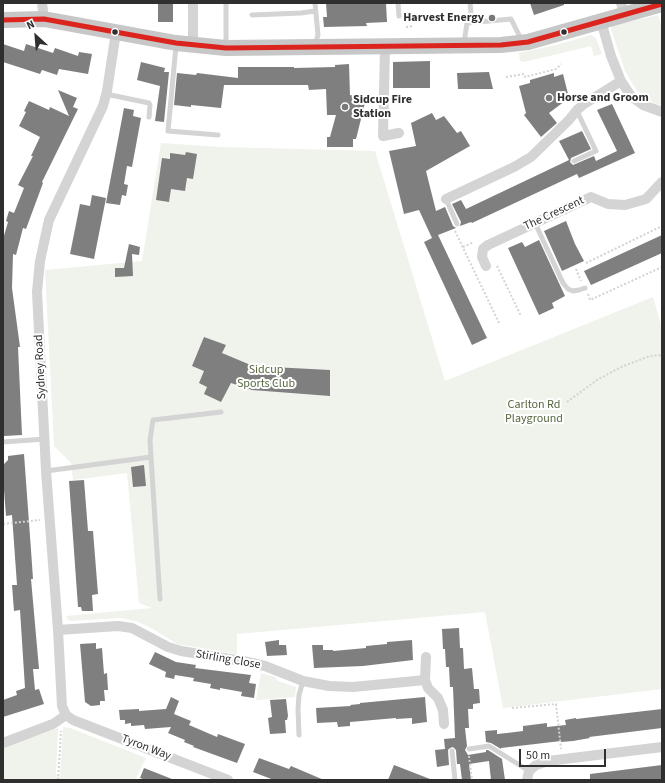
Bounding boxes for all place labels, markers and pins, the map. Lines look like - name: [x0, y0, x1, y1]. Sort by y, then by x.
- place label: Harvest Energy: [403, 11, 484, 25]
- marker: Harvest Energy: [487, 13, 497, 23]
- unlabelled marker: [110, 27, 120, 37]
- unlabelled marker: [559, 27, 569, 37]
- place label: Horse and Groom: [557, 91, 649, 105]
- place label: Sidcup Fire Station: [353, 93, 412, 121]
- marker: Horse and Groom: [544, 93, 554, 103]
- marker: Sidcup Fire Station: [340, 102, 350, 112]

